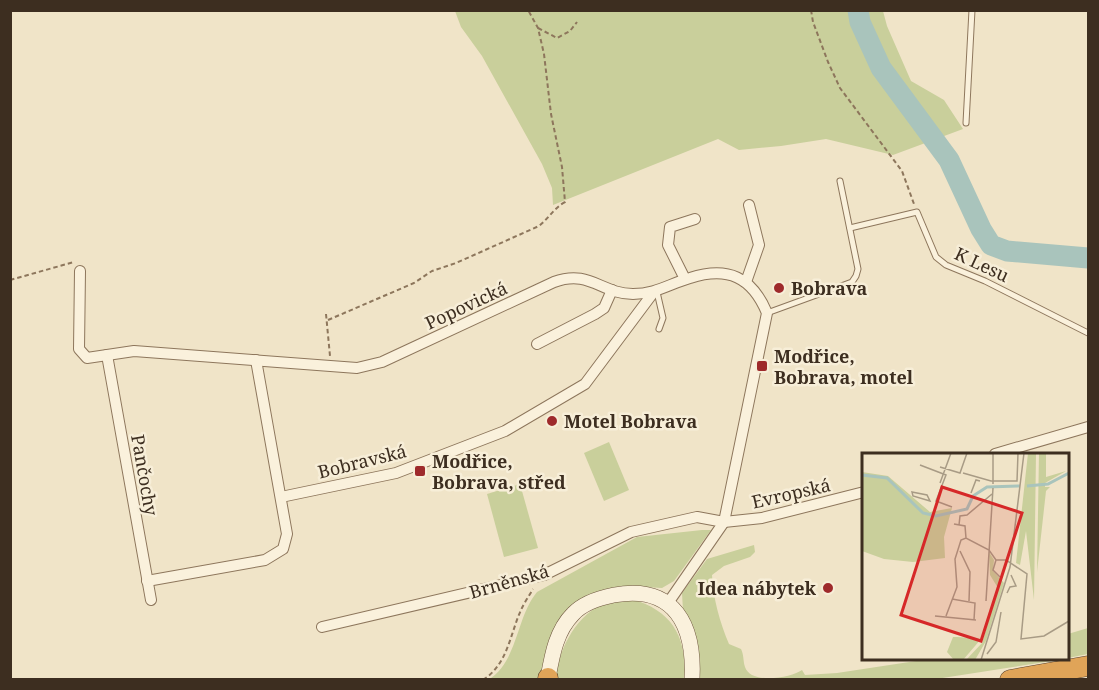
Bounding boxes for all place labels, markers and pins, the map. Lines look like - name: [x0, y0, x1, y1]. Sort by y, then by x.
- place label: Bobrava: [791, 276, 868, 300]
- marker: Bobrava: [772, 281, 786, 295]
- place label: Modřice, Bobrava, motel: [774, 344, 914, 389]
- marker: Modřice, Bobrava, motel: [755, 359, 769, 373]
- place label: Motel Bobrava: [564, 409, 697, 433]
- marker: Motel Bobrava: [545, 414, 559, 428]
- place label: Modřice, Bobrava, střed: [432, 449, 566, 494]
- marker: Modřice, Bobrava, střed: [413, 464, 427, 478]
- place label: Idea nábytek: [698, 576, 817, 600]
- marker: Idea nábytek: [821, 581, 835, 595]

